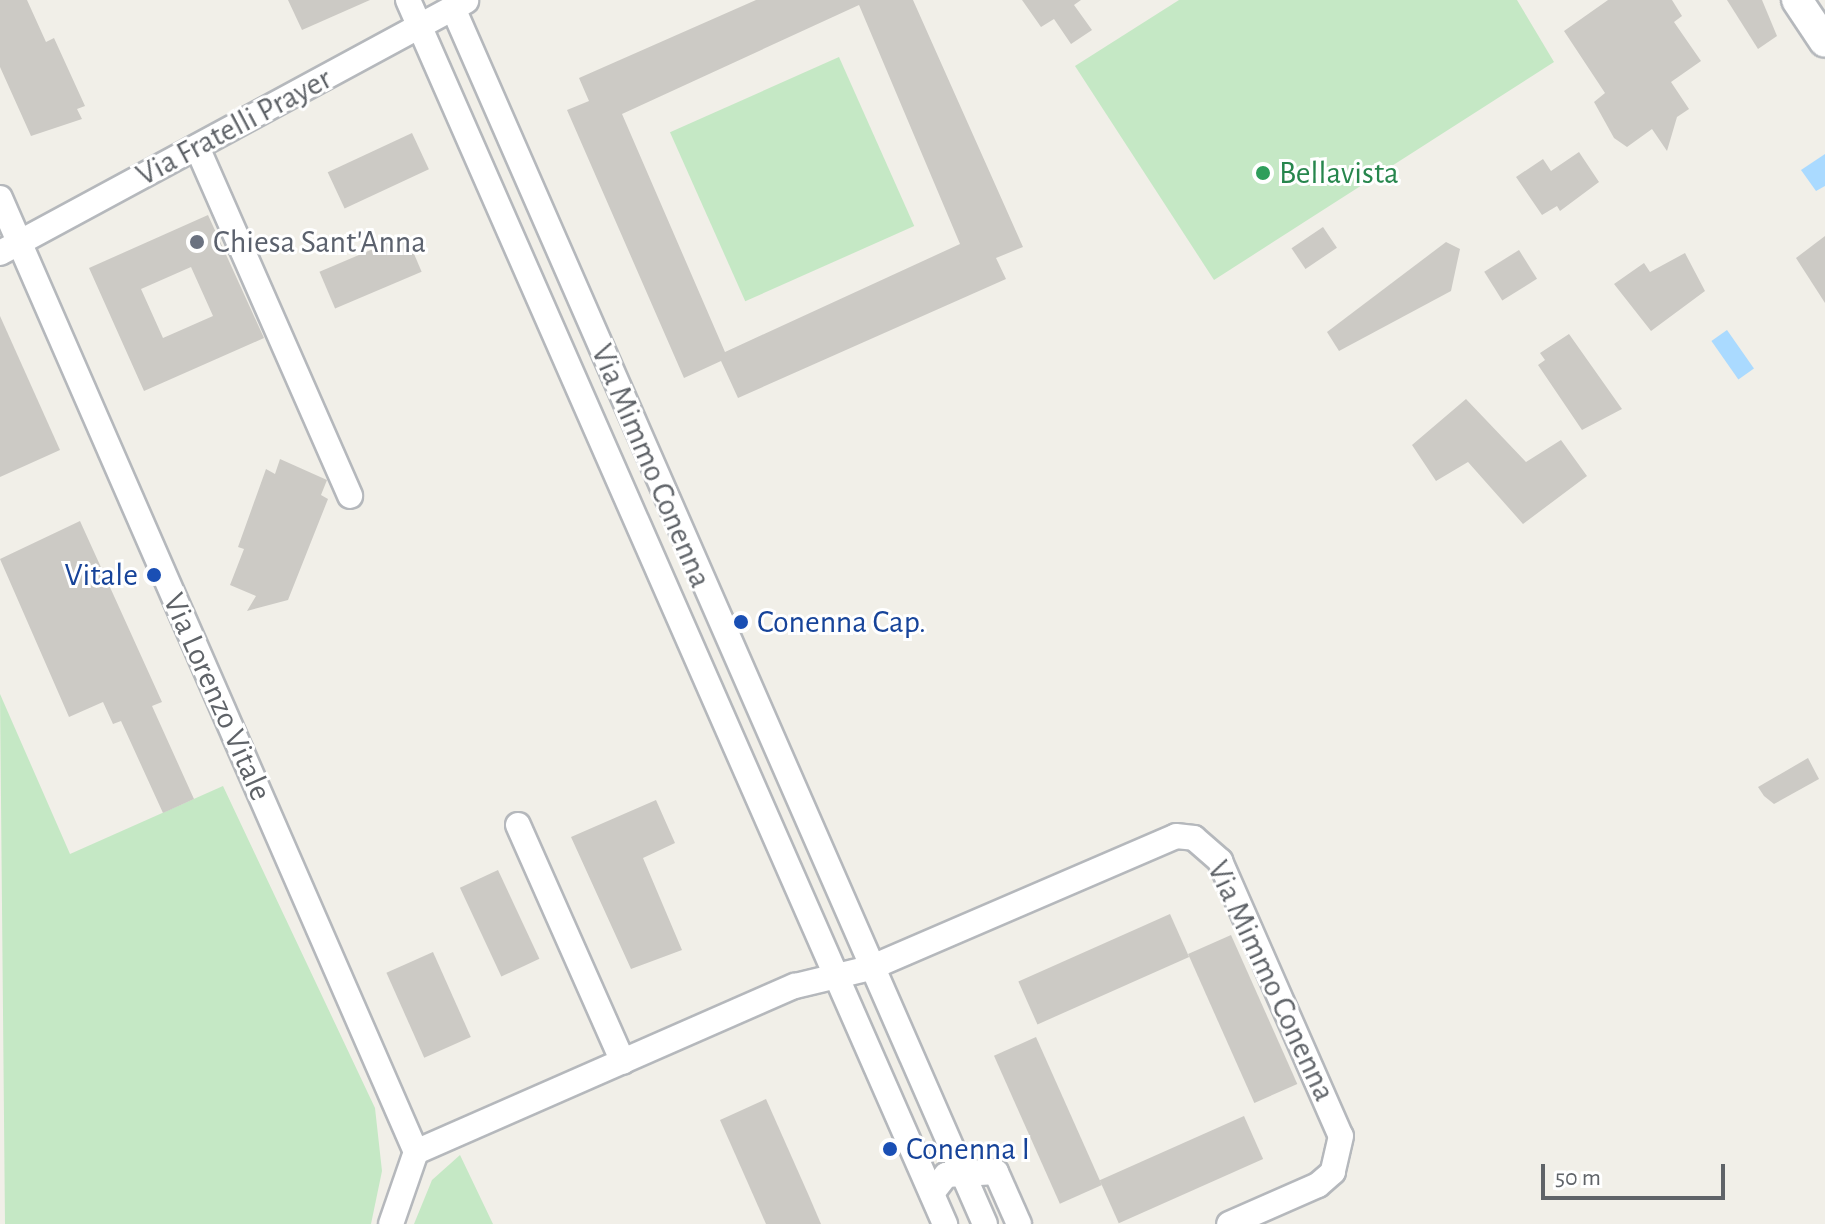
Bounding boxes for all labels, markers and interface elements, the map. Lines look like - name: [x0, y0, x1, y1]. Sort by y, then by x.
- street label: Via Fratelli Prayer: [130, 59, 338, 195]
- place label: Bellavista: [1279, 154, 1399, 192]
- marker: Bellavista: [1254, 164, 1272, 182]
- place label: Chiesa Sant'Anna: [213, 223, 426, 261]
- marker: Chiesa Sant'Anna: [188, 233, 206, 251]
- street label: Via Mimmo Conenna: [582, 338, 720, 594]
- place label: Vitale: [65, 556, 138, 594]
- marker: Vitale: [145, 566, 163, 584]
- street label: Via Lorenzo Vitale: [154, 587, 280, 807]
- place label: Conenna Cap.: [757, 603, 926, 641]
- marker: Conenna Cap.: [732, 613, 750, 631]
- street label: Via Mimmo Conenna: [1198, 855, 1344, 1107]
- place label: Conenna I: [906, 1130, 1030, 1168]
- marker: Conenna I: [881, 1140, 899, 1158]
- scale bar: [1545, 1148, 1729, 1198]
- text: 50 m: [1555, 1166, 1601, 1190]

